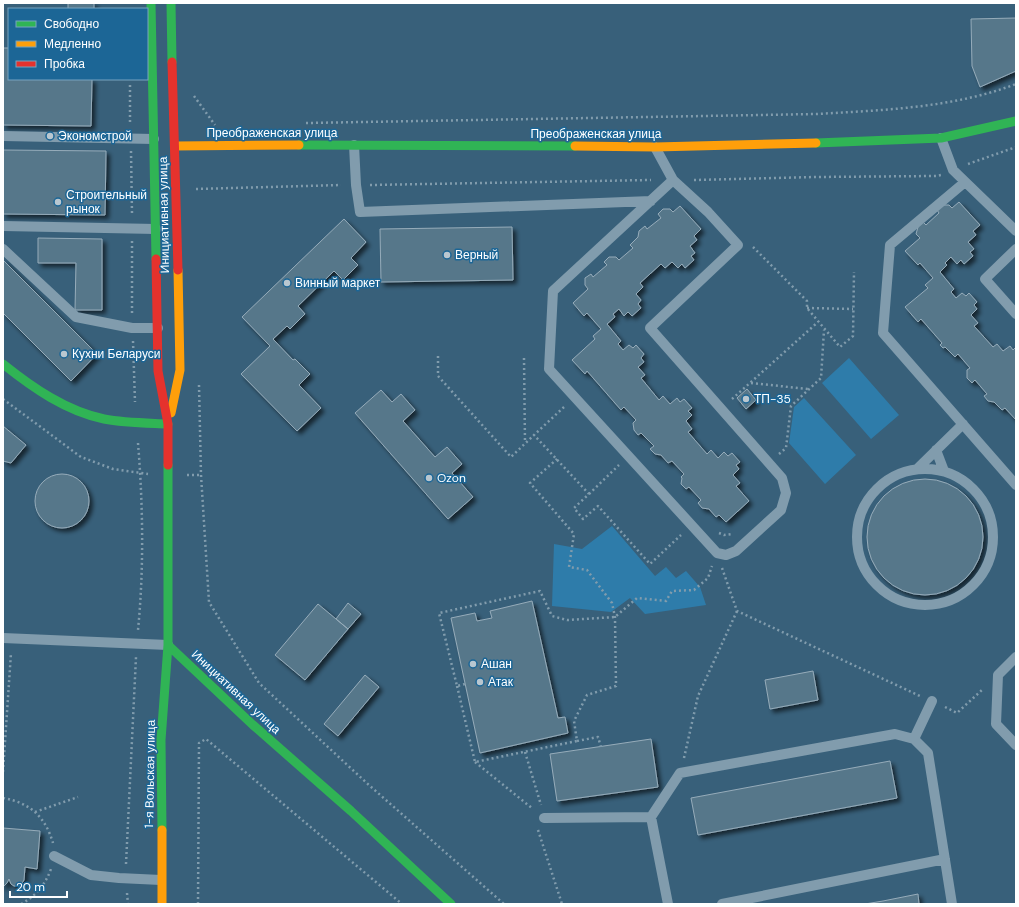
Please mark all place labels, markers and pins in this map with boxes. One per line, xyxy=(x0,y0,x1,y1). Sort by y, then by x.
place label: Экономстрой xyxy=(58,128,132,144)
marker: Экономстрой xyxy=(45,131,55,141)
place label: Строительный рынок xyxy=(66,187,147,217)
marker: Строительный рынок xyxy=(53,197,63,207)
place label: Верный xyxy=(455,247,498,263)
marker: Верный xyxy=(442,250,452,260)
place label: Винный маркет xyxy=(295,275,381,291)
marker: Винный маркет xyxy=(282,278,292,288)
place label: Кухни Беларуси xyxy=(72,346,160,362)
marker: Кухни Беларуси xyxy=(59,349,69,359)
place label: ТП-35 xyxy=(754,391,791,407)
marker: ТП-35 xyxy=(741,394,751,404)
place label: Ozon xyxy=(437,470,466,486)
marker: Ozon xyxy=(424,473,434,483)
place label: Ашан xyxy=(481,656,512,672)
marker: Ашан xyxy=(468,659,478,669)
place label: Атак xyxy=(488,674,514,690)
marker: Атак xyxy=(475,677,485,687)

